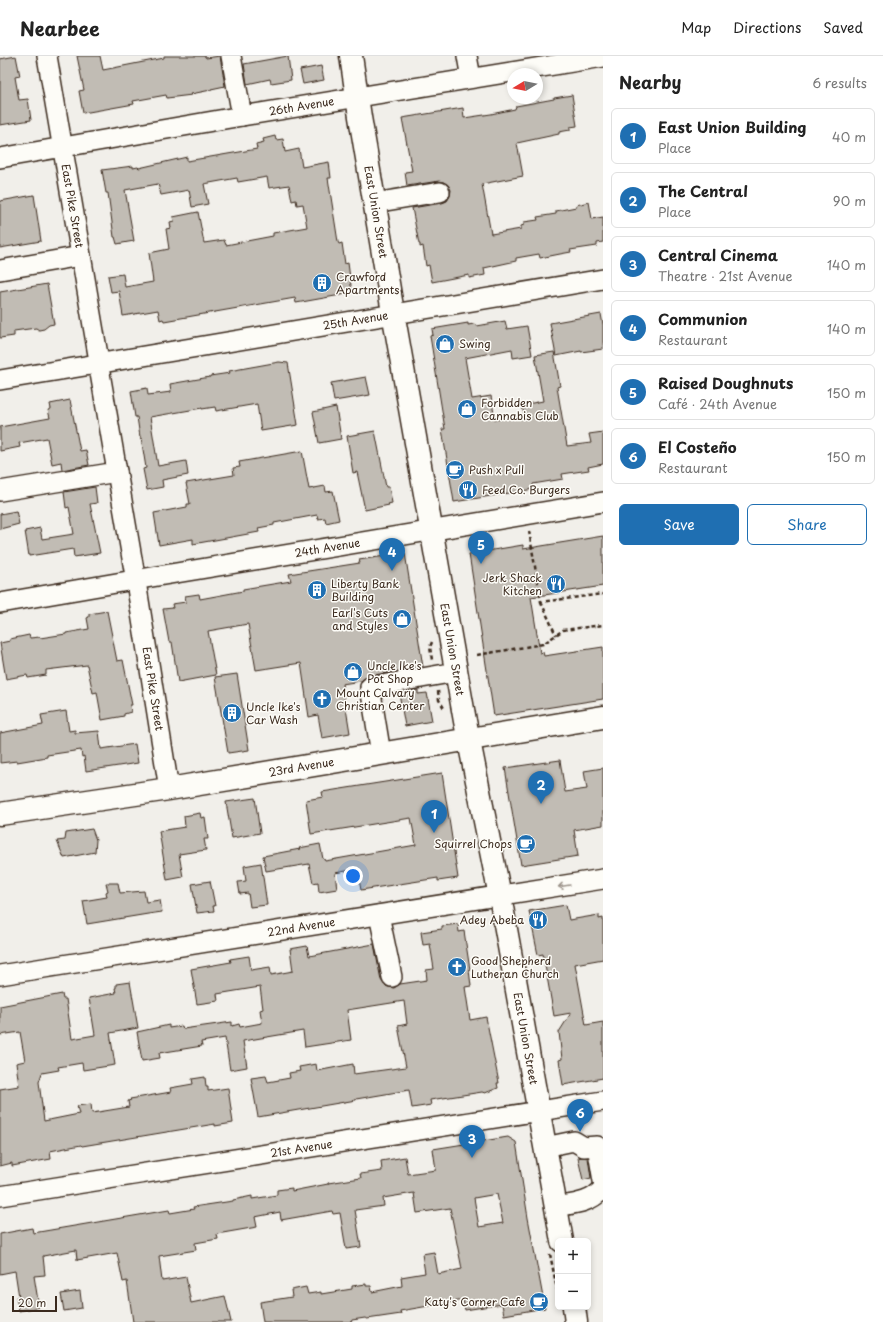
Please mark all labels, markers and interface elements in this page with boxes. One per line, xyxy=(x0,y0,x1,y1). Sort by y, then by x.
text: Nearbee xyxy=(20,14,100,42)
text: Map xyxy=(681,17,711,38)
text: Directions xyxy=(733,17,801,38)
text: Saved xyxy=(823,17,863,38)
north arrow xyxy=(507,68,543,104)
text: Nearby xyxy=(619,69,681,95)
text: 6 results xyxy=(812,73,867,92)
street label: 26th Avenue xyxy=(268,92,335,119)
text: East Union Building xyxy=(658,115,806,138)
text: 1 xyxy=(630,127,636,146)
text: 40 m xyxy=(832,127,866,146)
text: Place xyxy=(658,138,691,157)
street label: East Pike Street xyxy=(58,162,89,250)
street label: East Union Street xyxy=(360,164,393,260)
text: The Central xyxy=(658,179,748,202)
text: 2 xyxy=(628,191,638,210)
text: 90 m xyxy=(833,191,866,210)
text: Place xyxy=(658,202,691,221)
text: Central Cinema xyxy=(658,243,778,266)
text: 3 xyxy=(629,255,637,274)
text: 140 m xyxy=(827,255,866,274)
text: Theatre · 21st Avenue xyxy=(658,266,793,285)
place label: Crawford Apartments xyxy=(336,268,400,298)
building icon: Crawford Apartments xyxy=(311,272,333,294)
street label: 25th Avenue xyxy=(322,306,389,334)
text: Communion xyxy=(658,307,748,330)
text: 4 xyxy=(629,319,637,338)
text: 140 m xyxy=(827,319,866,338)
text: Restaurant xyxy=(658,330,728,349)
shop icon: Swing xyxy=(434,333,456,355)
place label: Swing xyxy=(459,335,491,352)
text: Raised Doughnuts xyxy=(658,371,793,394)
text: 5 xyxy=(629,383,637,402)
text: 150 m xyxy=(827,383,866,402)
place label: Forbidden Cannabis Club xyxy=(481,394,559,424)
text: Café · 24th Avenue xyxy=(658,394,777,413)
shop icon: Forbidden Cannabis Club xyxy=(456,398,478,420)
text: El Costeño xyxy=(658,435,737,458)
text: 6 xyxy=(628,447,638,466)
text: 150 m xyxy=(827,447,866,466)
text: Restaurant xyxy=(658,458,728,477)
cafe icon: Push x Pull xyxy=(444,459,466,481)
place label: Push x Pull xyxy=(469,461,524,478)
restaurant icon: Feed Co. Burgers xyxy=(457,479,479,501)
place label: Feed Co. Burgers xyxy=(482,481,570,498)
button: Save xyxy=(619,504,739,545)
button: Share xyxy=(747,504,867,545)
pin: 5 xyxy=(468,531,494,564)
street label: 24th Avenue xyxy=(293,534,361,561)
pin: 4 xyxy=(379,538,405,571)
place label: Jerk Shack Kitchen xyxy=(483,569,542,599)
restaurant icon: Jerk Shack Kitchen xyxy=(545,573,567,595)
place label: Liberty Bank Building xyxy=(331,575,399,605)
building icon: Liberty Bank Building xyxy=(306,579,328,601)
street label: East Union Street xyxy=(436,602,469,697)
place label: Earl's Cuts and Styles xyxy=(332,604,388,634)
shop icon: Earl's Cuts and Styles xyxy=(391,608,413,630)
street label: East Pike Street xyxy=(138,645,169,732)
place label: Uncle Ike's Pot Shop xyxy=(367,657,421,687)
shop icon: Uncle Ike's Pot Shop xyxy=(342,661,364,683)
place label: Mount Calvary Christian Center xyxy=(336,684,425,714)
church icon: Mount Calvary Christian Center xyxy=(311,688,333,710)
place label: Uncle Ike's Car Wash xyxy=(246,698,300,728)
building icon: Uncle Ike's Car Wash xyxy=(221,702,243,724)
street label: 23rd Avenue xyxy=(267,753,335,780)
pin: 2 xyxy=(528,771,554,804)
pin: 1 xyxy=(421,800,447,833)
cafe icon: Squirrel Chops xyxy=(515,833,537,855)
place label: Squirrel Chops xyxy=(434,835,512,852)
your location xyxy=(343,866,363,886)
one-way arrow xyxy=(558,882,571,890)
restaurant icon: Adey Abeba xyxy=(527,909,549,931)
place label: Adey Abeba xyxy=(460,911,524,928)
street label: 22nd Avenue xyxy=(266,913,336,940)
place label: Good Shepherd Lutheran Church xyxy=(471,952,559,982)
church icon: Good Shepherd Lutheran Church xyxy=(446,956,468,978)
street label: East Union Street xyxy=(509,991,543,1086)
pin: 6 xyxy=(567,1099,593,1132)
pin: 3 xyxy=(459,1125,485,1158)
street label: 21st Avenue xyxy=(269,1135,334,1161)
map controls xyxy=(555,1238,591,1310)
button: + xyxy=(555,1238,591,1274)
button: − xyxy=(555,1274,591,1310)
cafe icon: Katy's Corner Cafe xyxy=(528,1291,550,1313)
place label: Katy's Corner Cafe xyxy=(424,1293,525,1310)
scale bar xyxy=(12,1294,57,1313)
text: 20 m xyxy=(18,1294,46,1311)

